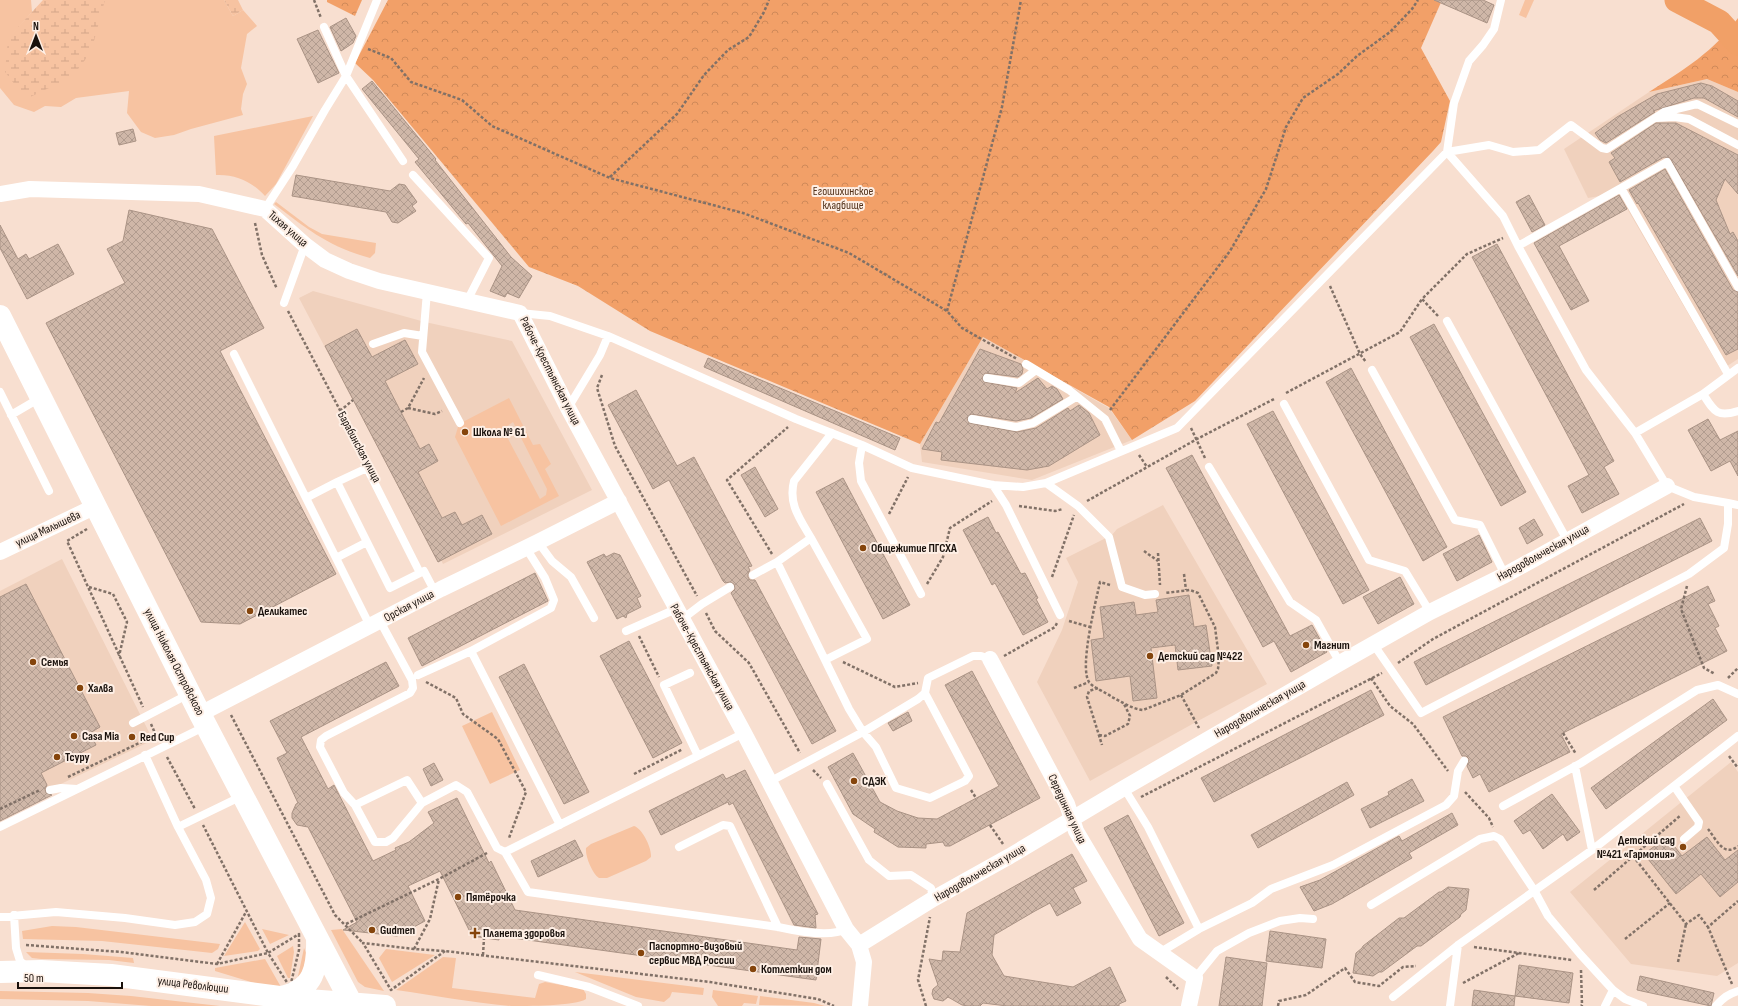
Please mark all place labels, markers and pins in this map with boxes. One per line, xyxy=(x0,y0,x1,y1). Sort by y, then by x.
place label: Школа № 61 xyxy=(473,425,525,440)
marker: Школа № 61 xyxy=(460,427,470,437)
place label: Общежитие ПГСХА xyxy=(871,541,957,556)
marker: Общежитие ПГСХА xyxy=(858,543,868,553)
place label: Деликатес xyxy=(258,604,307,619)
marker: Деликатес xyxy=(245,606,255,616)
place label: Магнит xyxy=(1314,638,1350,653)
marker: Магнит xyxy=(1301,640,1311,650)
place label: Детский сад №422 xyxy=(1158,649,1242,664)
marker: Детский сад №422 xyxy=(1145,651,1155,661)
place label: Семья xyxy=(41,655,68,670)
marker: Семья xyxy=(28,657,38,667)
place label: Халва xyxy=(87,681,113,696)
marker: Халва xyxy=(75,683,85,693)
place label: Casa Mia xyxy=(82,729,119,744)
place label: Red Cup xyxy=(140,730,175,745)
marker: Casa Mia xyxy=(69,731,79,741)
marker: Red Cup xyxy=(127,732,137,742)
place label: Тсуру xyxy=(65,750,89,765)
marker: Тсуру xyxy=(52,752,62,762)
place label: СДЭК xyxy=(862,774,886,789)
marker: СДЭК xyxy=(849,776,859,786)
place label: Детский сад №421 «Гармония» xyxy=(1597,833,1675,862)
marker: Детский сад №421 «Гармония» xyxy=(1678,842,1688,852)
place label: Пятёрочка xyxy=(466,890,516,905)
marker: Пятёрочка xyxy=(453,892,463,902)
place label: Gudmen xyxy=(380,923,415,938)
marker: Gudmen xyxy=(367,925,377,935)
place label: Планета здоровья xyxy=(483,926,565,941)
marker: Планета здоровья xyxy=(470,928,480,938)
place label: Паспортно-визовый сервис МВД России xyxy=(649,939,742,968)
marker: Паспортно-визовый сервис МВД России xyxy=(636,948,646,958)
place label: Котлеткин дом xyxy=(761,962,832,977)
marker: Котлеткин дом xyxy=(748,964,758,974)

